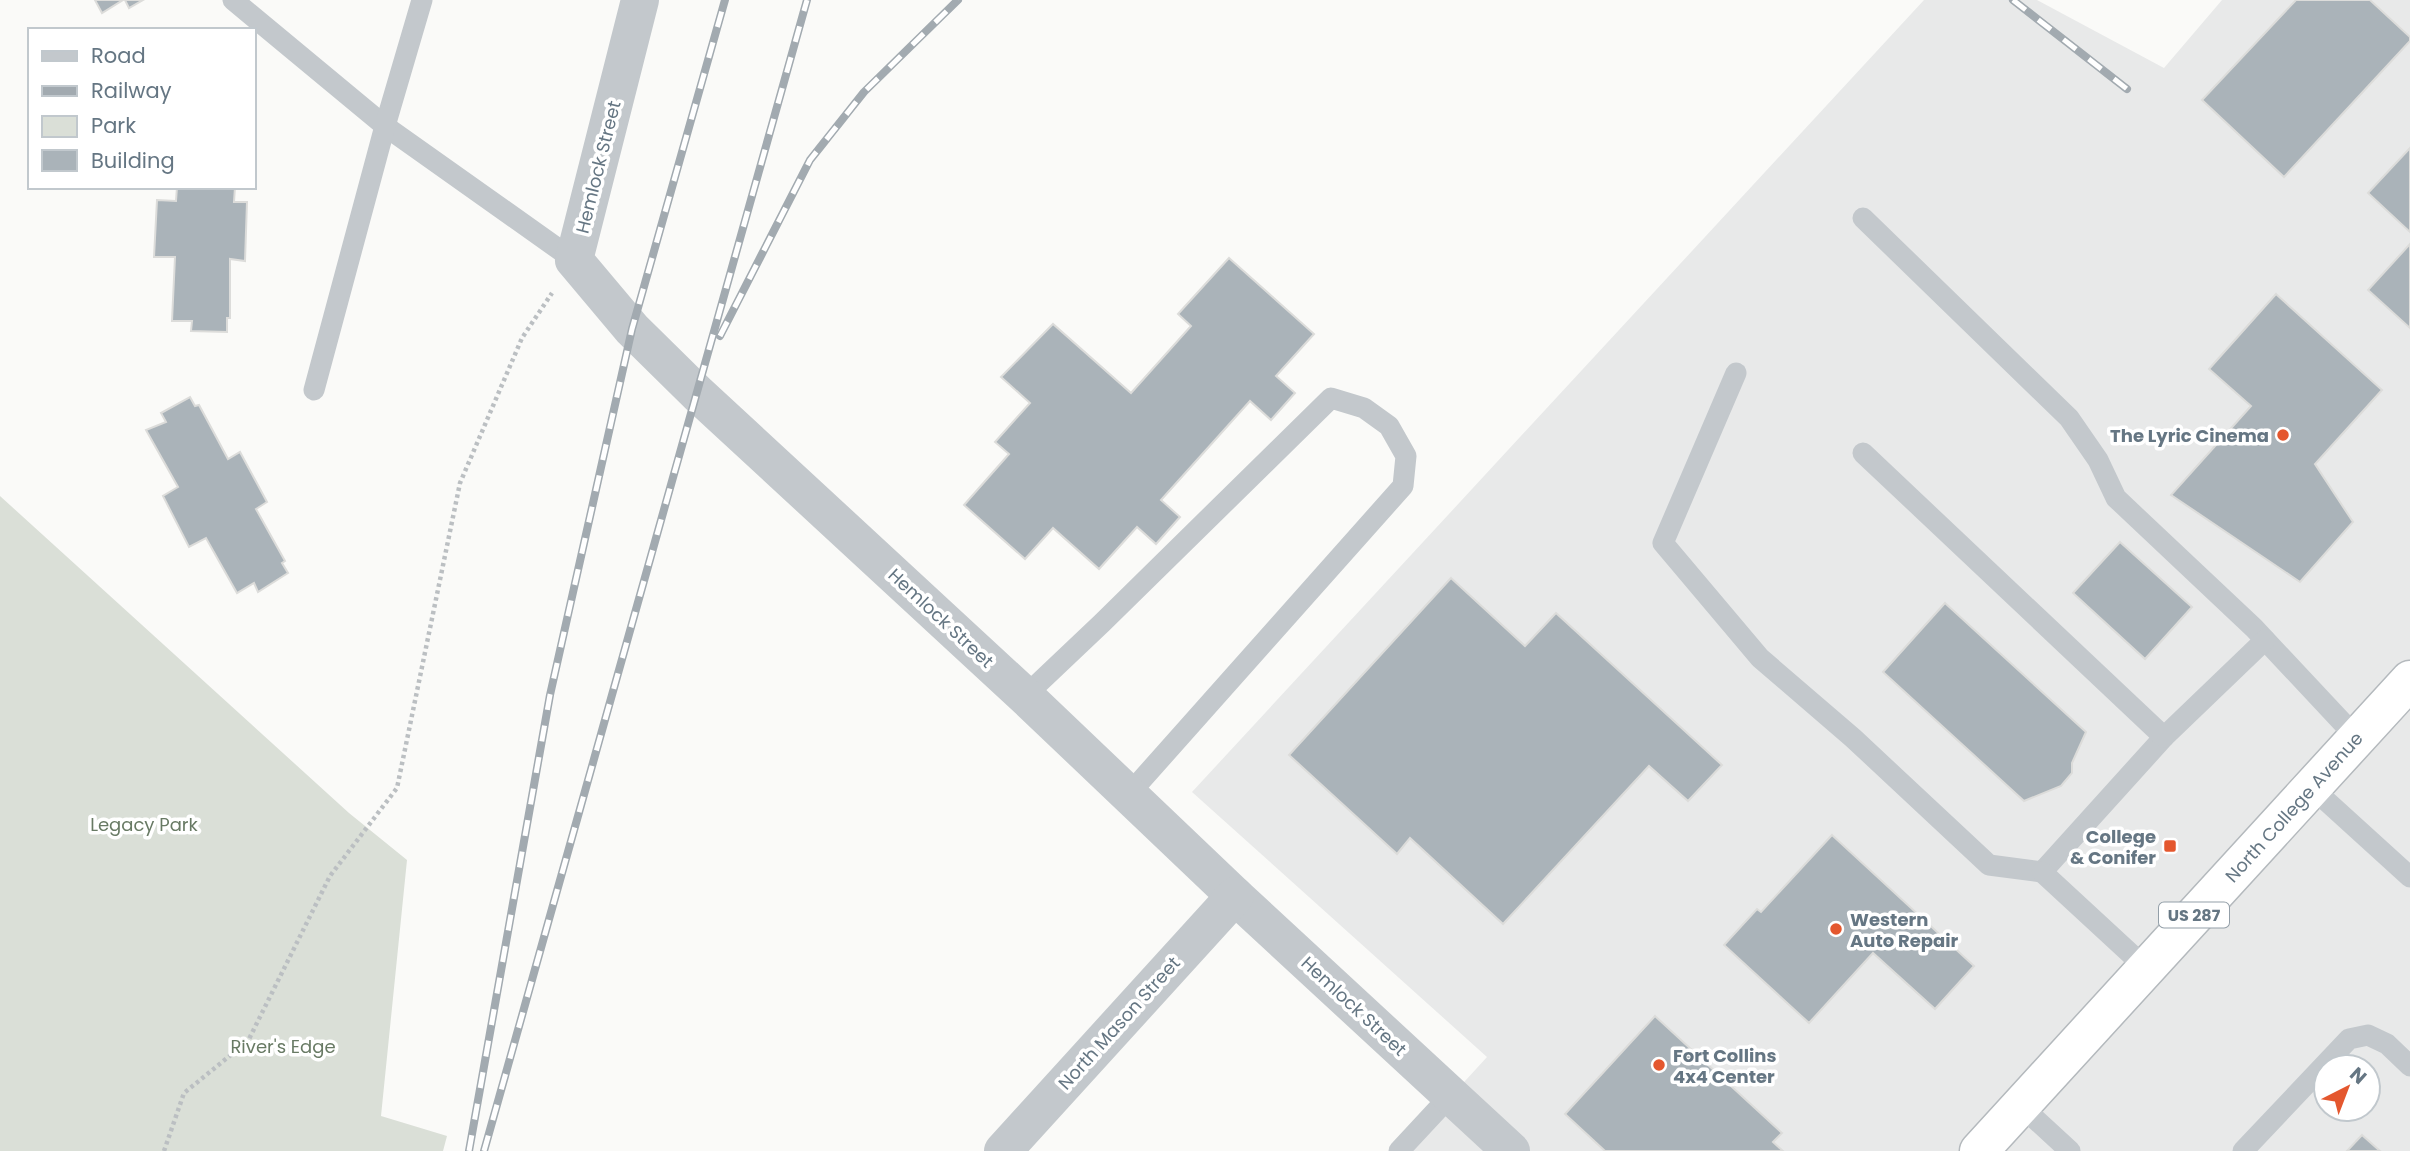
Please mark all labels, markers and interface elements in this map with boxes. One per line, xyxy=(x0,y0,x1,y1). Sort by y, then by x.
legend xyxy=(28,28,256,189)
text: Road xyxy=(91,41,146,70)
text: Railway xyxy=(91,76,172,105)
street label: Hemlock Street xyxy=(569,98,627,236)
text: Park xyxy=(91,111,136,140)
text: Building xyxy=(91,146,175,175)
place label: The Lyric Cinema xyxy=(2110,423,2269,448)
marker: The Lyric Cinema xyxy=(2275,427,2291,443)
street label: Hemlock Street xyxy=(883,563,999,673)
street label: North College Avenue xyxy=(2219,726,2369,888)
park label: Legacy Park xyxy=(90,812,199,837)
place label: College & Conifer xyxy=(2070,824,2156,870)
marker: College & Conifer xyxy=(2162,838,2178,854)
road number: US 287 xyxy=(2159,903,2229,928)
place label: Western Auto Repair xyxy=(1850,907,1959,953)
marker: Western Auto Repair xyxy=(1828,921,1844,937)
street label: North Mason Street xyxy=(1052,951,1186,1095)
street label: Hemlock Street xyxy=(1296,951,1412,1061)
park label: River's Edge xyxy=(230,1034,336,1059)
place label: Fort Collins 4x4 Center xyxy=(1673,1043,1776,1089)
north arrow xyxy=(2312,1053,2382,1123)
marker: Fort Collins 4x4 Center xyxy=(1651,1057,1667,1073)
text: N xyxy=(2344,1061,2372,1091)

